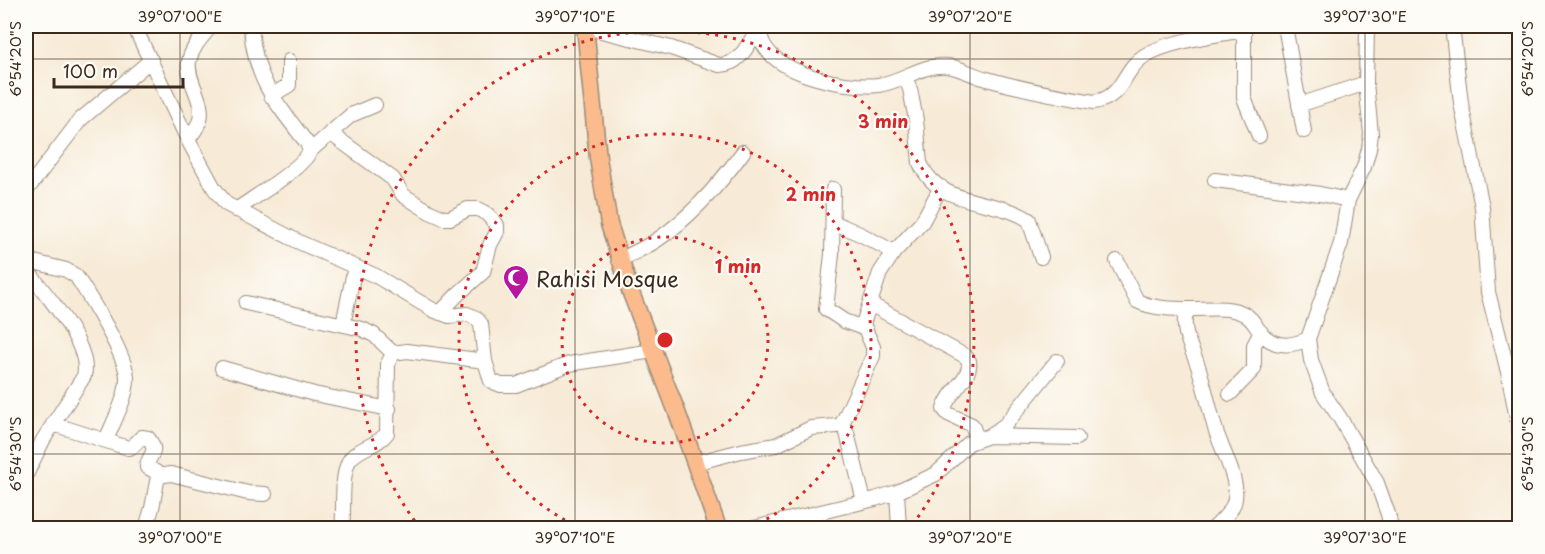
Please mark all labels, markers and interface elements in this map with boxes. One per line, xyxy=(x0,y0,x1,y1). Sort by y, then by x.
text: 39°07'00"E xyxy=(138,4,222,27)
text: 39°07'10"E xyxy=(535,4,615,27)
text: 39°07'20"E xyxy=(928,4,1012,27)
text: 39°07'30"E xyxy=(1323,4,1407,27)
text: 6°54'20"S xyxy=(3,21,26,97)
text: 6°54'20"S xyxy=(1515,21,1538,97)
scale bar xyxy=(54,51,183,89)
text: 100 m xyxy=(63,57,118,84)
text: 3 min xyxy=(858,107,908,134)
text: 2 min xyxy=(786,180,836,207)
text: 1 min xyxy=(715,252,761,279)
place label: Rahisi Mosque xyxy=(536,262,679,294)
mosque icon: Rahisi Mosque xyxy=(501,263,531,301)
centre of rings xyxy=(655,330,675,350)
text: 6°54'30"S xyxy=(3,416,26,492)
text: 6°54'30"S xyxy=(1515,416,1538,492)
text: 39°07'00"E xyxy=(138,525,222,548)
text: 39°07'10"E xyxy=(535,525,615,548)
text: 39°07'20"E xyxy=(928,525,1012,548)
text: 39°07'30"E xyxy=(1323,525,1407,548)

